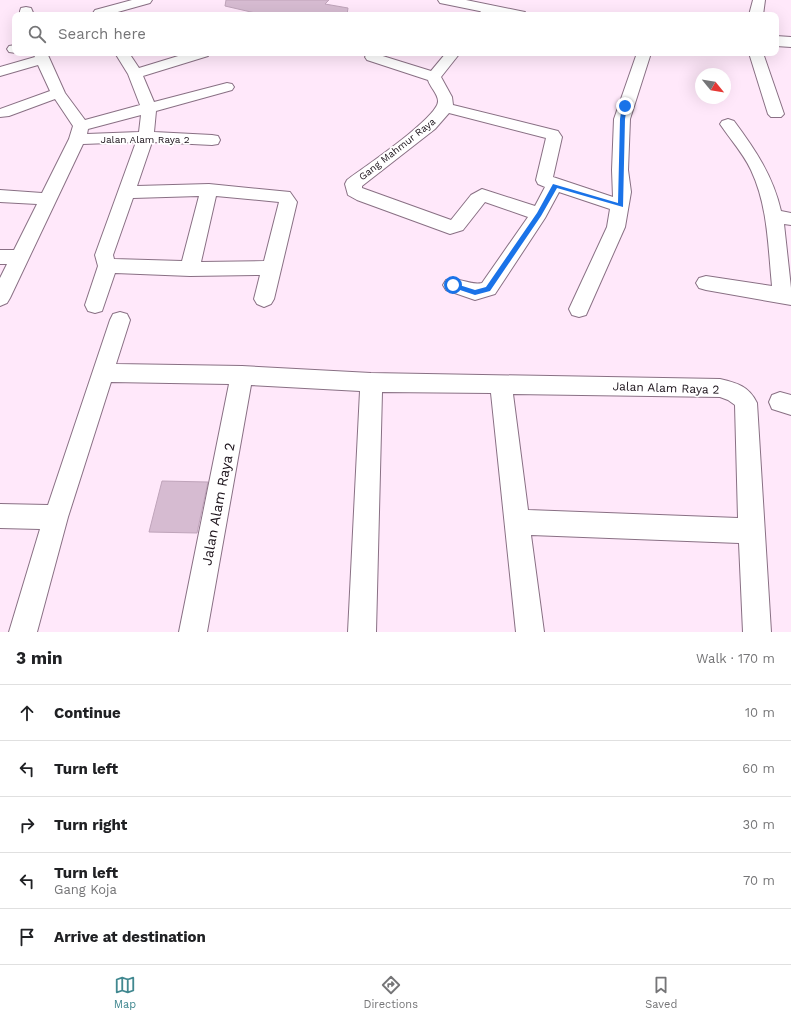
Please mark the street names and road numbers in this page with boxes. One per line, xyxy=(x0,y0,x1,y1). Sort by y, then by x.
street label: Gang Mahmur Raya xyxy=(357,116,438,182)
street label: Jalan Alam Raya 2 xyxy=(100,134,190,145)
street label: Jalan Alam Raya 2 xyxy=(612,379,720,397)
street label: Jalan Alam Raya 2 xyxy=(198,441,238,567)

